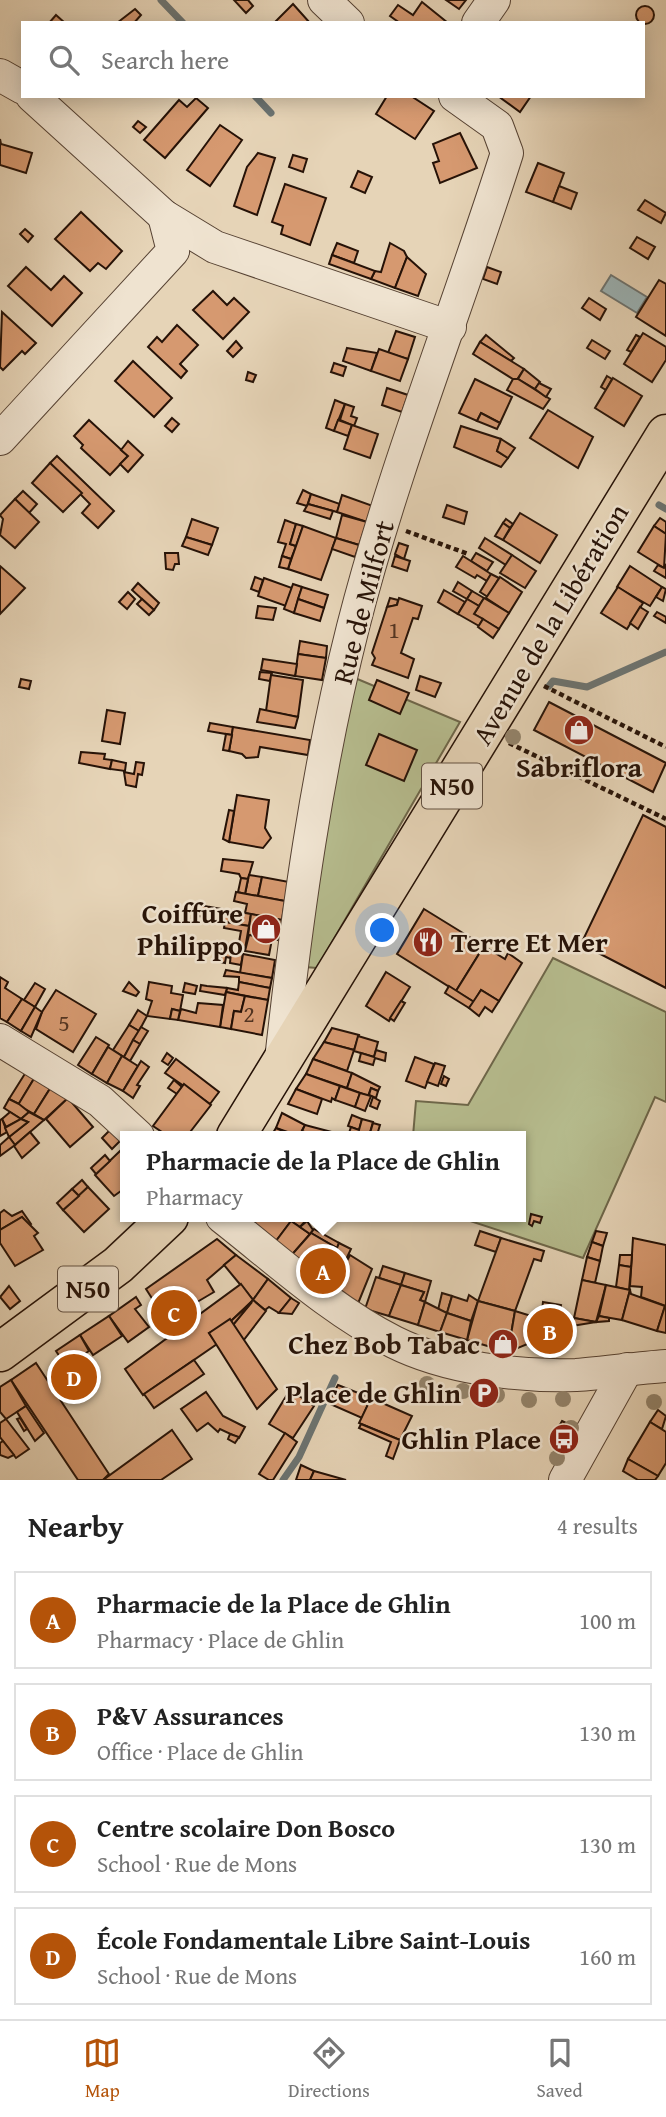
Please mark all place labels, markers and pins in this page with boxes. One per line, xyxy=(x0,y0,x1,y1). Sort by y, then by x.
shop icon: Sabriflora xyxy=(562,713,596,747)
place label: Sabriflora xyxy=(516,746,643,787)
place label: Coiffure Philippo xyxy=(137,892,243,965)
shop icon: Coiffure Philippo xyxy=(249,912,283,946)
place label: Terre Et Mer xyxy=(451,921,608,962)
restaurant icon: Terre Et Mer xyxy=(411,925,445,959)
pin: A xyxy=(300,1245,346,1297)
pin: C xyxy=(151,1287,197,1339)
pin: B xyxy=(527,1305,573,1357)
place label: Chez Bob Tabac xyxy=(288,1323,480,1364)
shop icon: Chez Bob Tabac xyxy=(486,1327,520,1361)
pin: D xyxy=(51,1351,97,1403)
place label: Place de Ghlin xyxy=(285,1372,461,1413)
parking icon: Place de Ghlin xyxy=(467,1376,501,1410)
place label: Ghlin Place xyxy=(401,1418,541,1459)
bus stop icon: Ghlin Place xyxy=(547,1422,581,1456)

